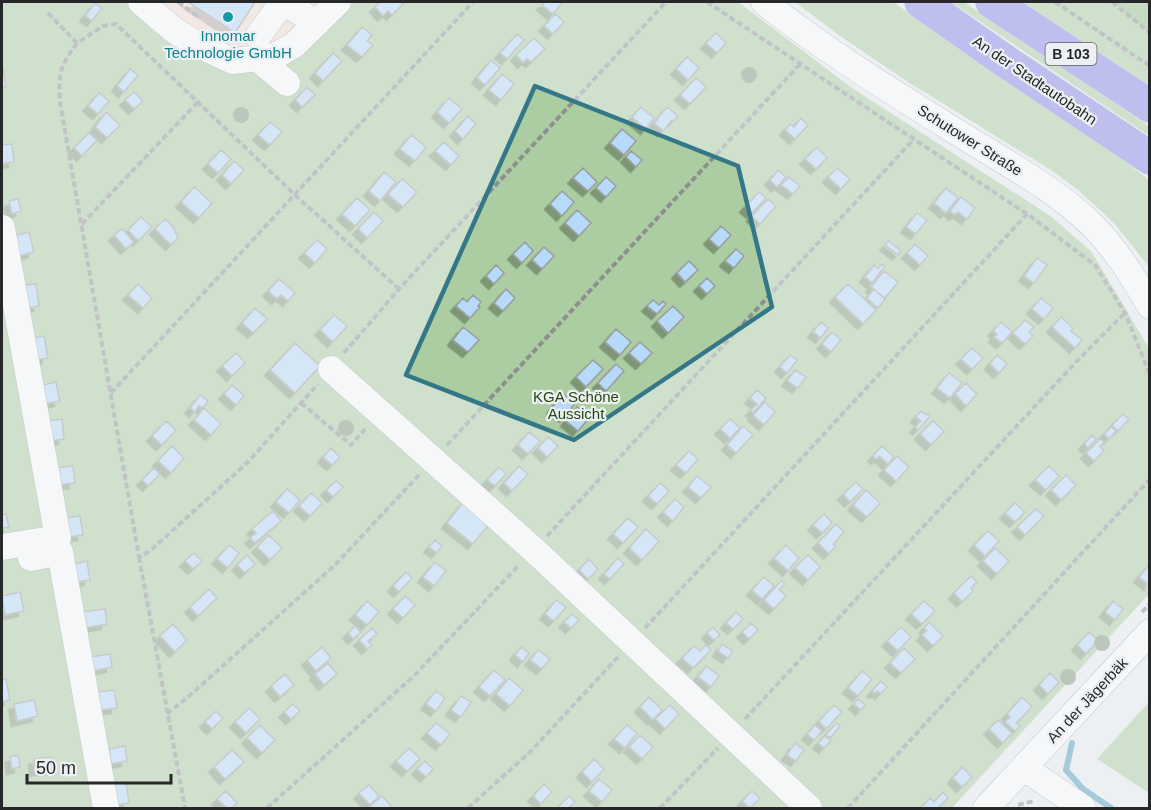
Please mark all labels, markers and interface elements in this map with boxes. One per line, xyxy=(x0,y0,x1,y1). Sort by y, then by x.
marker: Innomar Technologie GmbH xyxy=(221,10,235,24)
place label: Innomar Technologie GmbH xyxy=(164,27,292,61)
street label: An der Stadtautobahn xyxy=(970,32,1100,128)
road number: B 103 xyxy=(1046,43,1096,65)
street label: Schutower Straße xyxy=(915,101,1025,179)
park label: KGA Schöne Aussicht xyxy=(533,388,619,422)
street label: An der Jägerbäk xyxy=(1043,654,1131,746)
scale bar xyxy=(27,747,171,785)
text: 50 m xyxy=(36,758,76,778)

